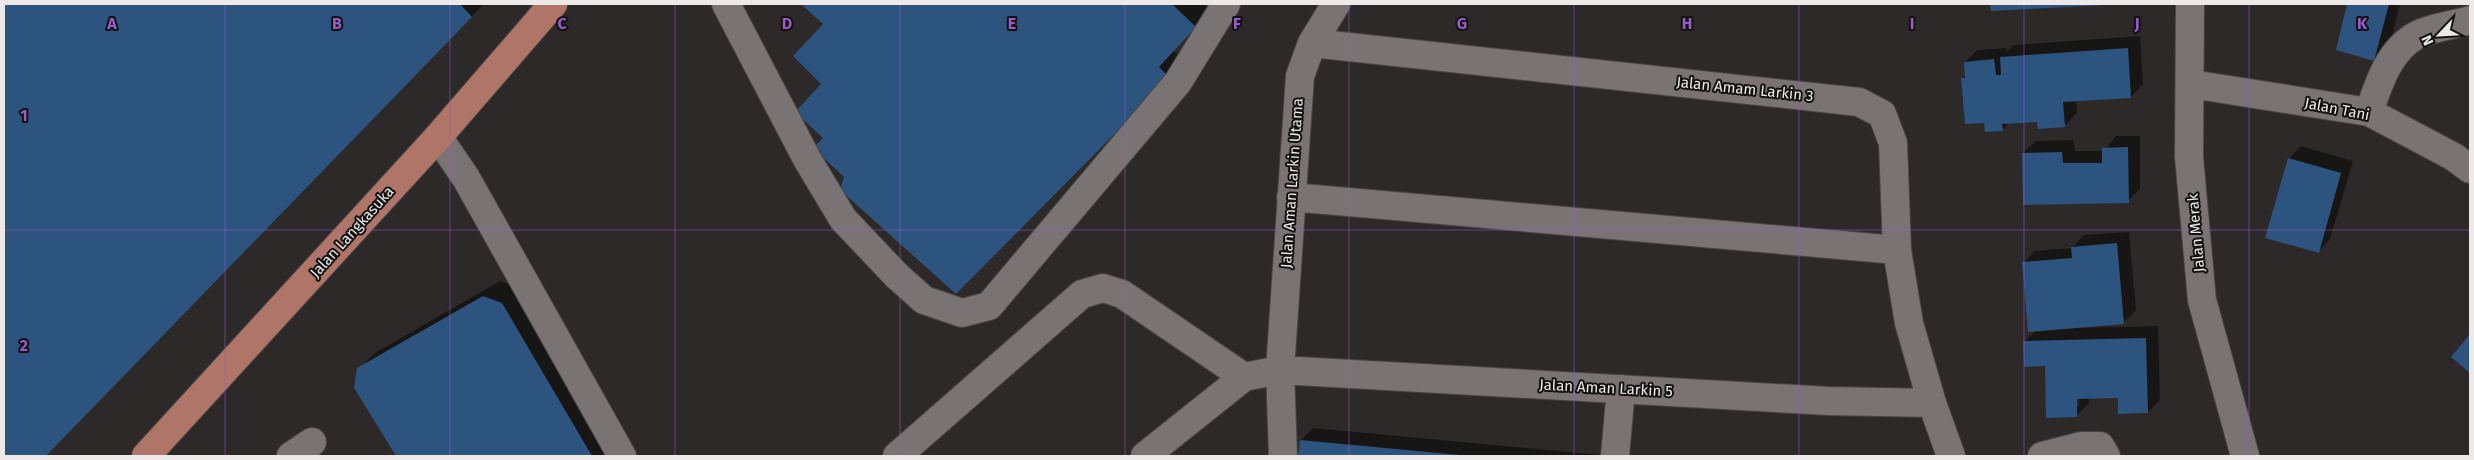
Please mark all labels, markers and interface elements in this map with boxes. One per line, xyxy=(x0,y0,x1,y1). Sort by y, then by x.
north arrow xyxy=(2414,10,2464,60)
text: A xyxy=(106,14,117,33)
text: B xyxy=(332,14,342,33)
text: C xyxy=(557,14,567,33)
text: D xyxy=(782,14,792,33)
text: E xyxy=(1008,14,1016,33)
text: F xyxy=(1233,14,1241,33)
text: G xyxy=(1457,14,1467,33)
text: H xyxy=(1682,14,1692,33)
text: I xyxy=(1910,14,1914,33)
text: J xyxy=(2133,14,2140,33)
text: K xyxy=(2357,14,2368,33)
text: N xyxy=(2418,32,2437,48)
street label: Jalan Amam Larkin 3 xyxy=(1676,73,1814,105)
street label: Jalan Tani xyxy=(2303,94,2371,124)
street label: Jalan Aman Larkin Utama xyxy=(1277,97,1307,269)
text: 1 xyxy=(20,106,28,125)
street label: Jalan Langkasuka xyxy=(306,183,398,281)
street label: Jalan Merak xyxy=(2184,193,2208,273)
text: 2 xyxy=(20,336,28,355)
street label: Jalan Aman Larkin 5 xyxy=(1539,376,1673,400)

